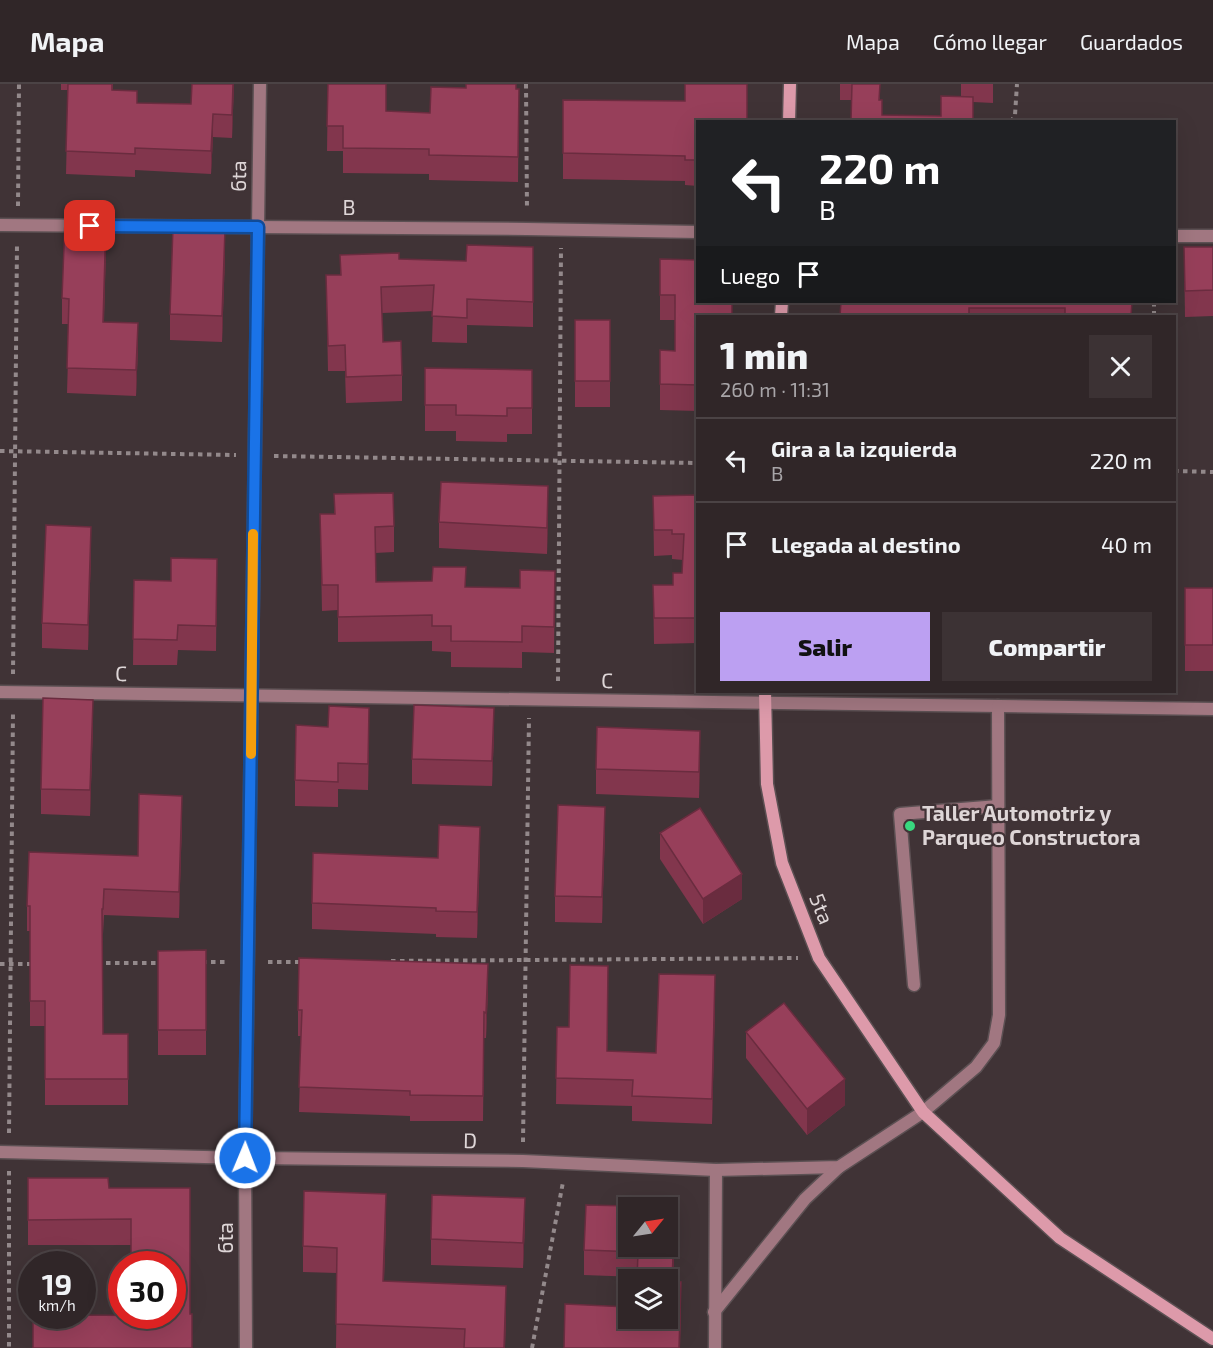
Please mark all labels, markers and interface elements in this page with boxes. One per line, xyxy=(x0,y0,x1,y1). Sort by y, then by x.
text: Mapa xyxy=(30,24,104,58)
text: Mapa xyxy=(846,29,900,54)
text: Cómo llegar xyxy=(933,29,1047,54)
text: Guardados xyxy=(1080,29,1183,54)
text: 220 m xyxy=(819,142,940,192)
icon: left xyxy=(720,144,798,222)
street label: 6ta xyxy=(225,160,250,192)
text: B xyxy=(819,193,836,225)
street label: B xyxy=(342,194,356,219)
pin xyxy=(64,200,115,251)
icon: arrive xyxy=(73,209,106,242)
icon: arrive xyxy=(792,258,825,291)
text: Luego xyxy=(720,262,780,288)
text: 1 min xyxy=(720,333,808,376)
button: close xyxy=(1089,335,1152,398)
text: 260 m · 11:31 xyxy=(720,377,830,401)
text: Gira a la izquierda xyxy=(771,435,957,461)
icon: left xyxy=(720,444,753,477)
text: 220 m xyxy=(1090,447,1152,473)
text: B xyxy=(771,461,783,485)
icon: arrive xyxy=(720,528,753,561)
text: Llegada al destino xyxy=(771,531,961,557)
text: 40 m xyxy=(1101,531,1152,557)
button: Salir xyxy=(720,612,930,681)
button: Compartir xyxy=(942,612,1152,681)
street label: C xyxy=(115,660,127,685)
street label: C xyxy=(601,667,613,692)
place label: Taller Automotriz y Parqueo Constructora xyxy=(922,800,1140,849)
marker: Taller Automotriz y Parqueo Constructora xyxy=(903,819,917,833)
street label: 5ta xyxy=(805,889,840,927)
position arrow xyxy=(213,1126,277,1190)
street label: D xyxy=(463,1127,477,1152)
north arrow xyxy=(618,1197,678,1257)
map controls xyxy=(618,1197,678,1329)
street label: 6ta xyxy=(212,1222,237,1254)
speed limit sign: 30 xyxy=(108,1251,186,1329)
text: 19 xyxy=(42,1265,72,1301)
button: layers xyxy=(618,1269,678,1329)
text: km/h xyxy=(38,1296,76,1314)

